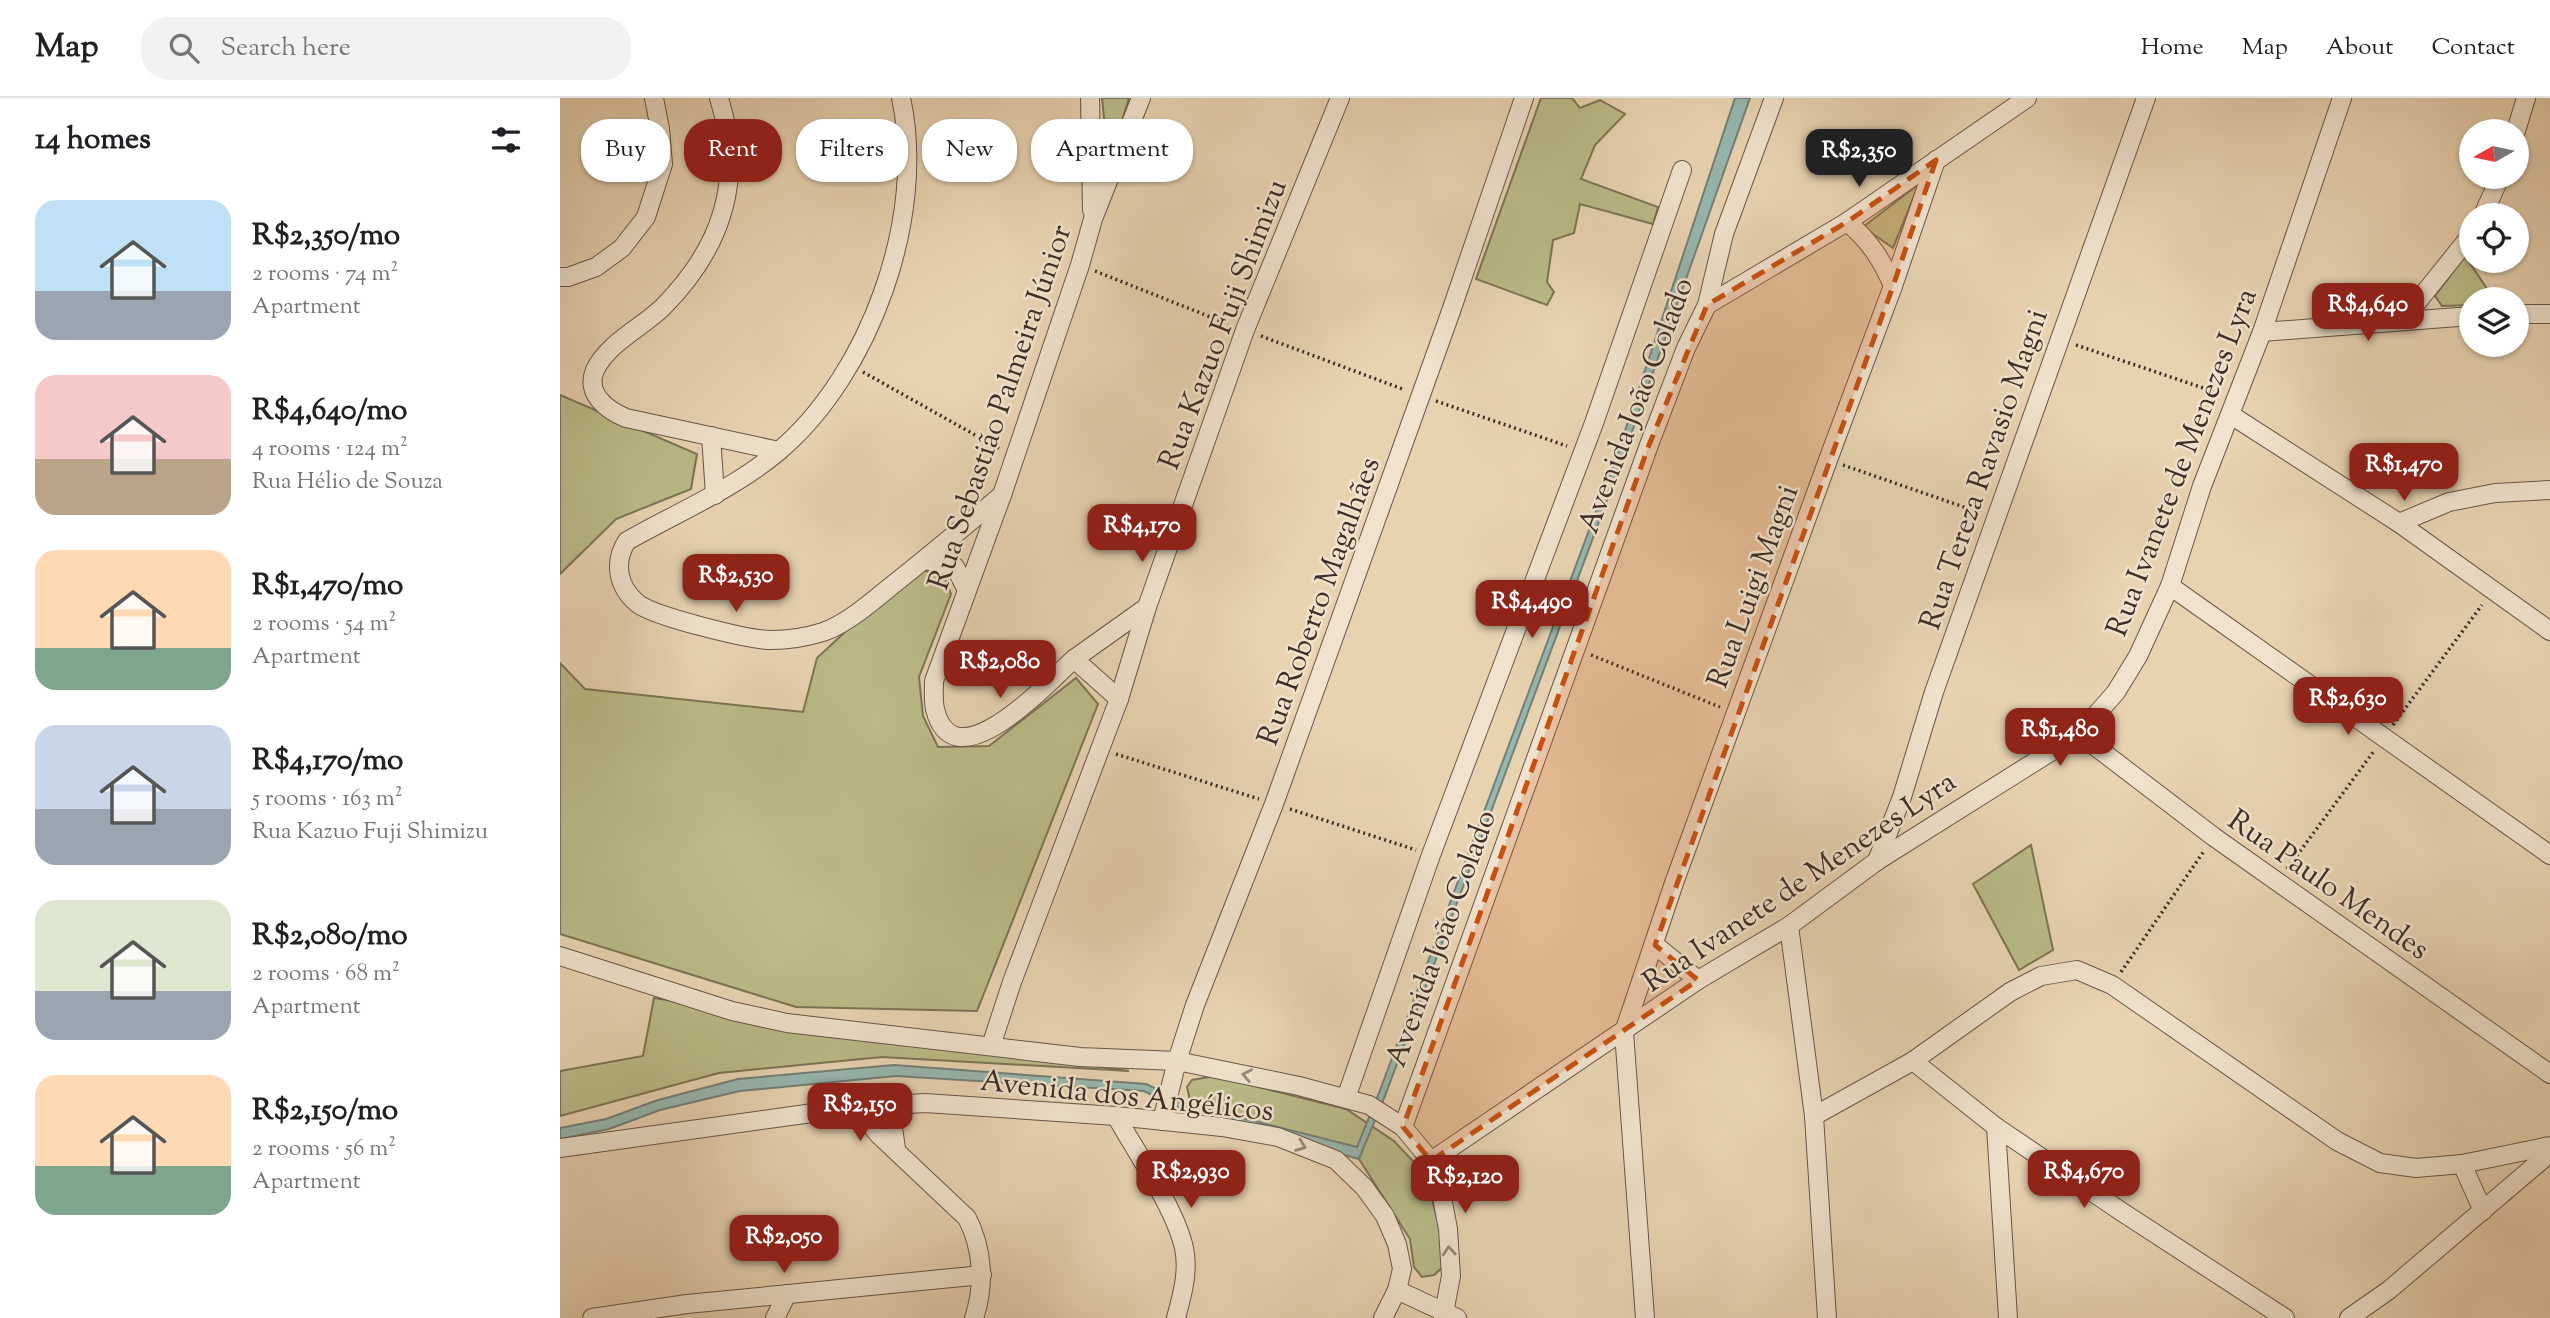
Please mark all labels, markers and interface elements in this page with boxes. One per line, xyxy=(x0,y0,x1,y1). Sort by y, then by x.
search box xyxy=(141,17,631,80)
text: Map xyxy=(35,24,99,72)
icon: search xyxy=(165,29,203,67)
text: Search here xyxy=(221,30,351,67)
text: Home xyxy=(2141,31,2204,65)
text: Map xyxy=(2242,31,2288,65)
text: About xyxy=(2326,31,2393,65)
text: Contact xyxy=(2431,31,2515,65)
text: 14 homes xyxy=(35,119,151,162)
chip: Buy xyxy=(581,119,670,182)
chip: Rent xyxy=(684,119,782,182)
chip: Filters xyxy=(796,119,908,182)
chip: New xyxy=(922,119,1017,182)
chip: Apartment xyxy=(1031,119,1193,182)
north arrow xyxy=(2459,119,2529,189)
map controls xyxy=(2459,119,2529,357)
icon: filters xyxy=(487,121,525,159)
pin: R$2,350 xyxy=(1794,130,1924,189)
text: R$2,350 xyxy=(1822,135,1896,168)
street label: Rua Kazuo Fuji Shimizu xyxy=(1149,173,1300,476)
button: locate xyxy=(2459,203,2529,273)
text: R$2,350/mo xyxy=(252,215,400,258)
street label: Rua Sebastião Palmeira Júnior xyxy=(919,219,1084,596)
icon: home xyxy=(91,228,175,312)
text: 2 rooms · 74 m² xyxy=(252,258,398,291)
street label: Avenida João Colado xyxy=(1569,272,1706,540)
street label: Rua Ivanete de Menezes Lyra xyxy=(2097,282,2270,643)
pin: R$4,640 xyxy=(2303,284,2433,343)
button: layers xyxy=(2459,287,2529,357)
text: R$4,640 xyxy=(2328,289,2408,322)
text: Apartment xyxy=(252,291,361,324)
street label: Rua Tereza Ravasio Magni xyxy=(1910,304,2061,636)
text: R$4,640/mo xyxy=(252,390,407,433)
icon: home xyxy=(91,403,175,487)
text: 4 rooms · 124 m² xyxy=(252,433,408,466)
pin: R$1,470 xyxy=(2339,444,2469,503)
text: R$1,470 xyxy=(2365,449,2443,482)
street label: Rua Roberto Magalhães xyxy=(1248,452,1393,752)
text: Rua Hélio de Souza xyxy=(252,466,443,499)
street label: Rua Luigi Magni xyxy=(1698,479,1811,694)
pin: R$4,170 xyxy=(1077,504,1207,564)
text: R$4,170 xyxy=(1103,510,1181,543)
pin: R$2,530 xyxy=(671,554,801,614)
text: R$2,530 xyxy=(699,560,773,593)
text: R$1,470/mo xyxy=(252,565,403,608)
icon: home xyxy=(91,578,175,662)
pin: R$4,490 xyxy=(1467,580,1597,640)
text: R$4,490 xyxy=(1492,586,1572,619)
text: 2 rooms · 54 m² xyxy=(252,608,396,641)
pin: R$2,080 xyxy=(935,640,1065,700)
text: Apartment xyxy=(252,641,361,674)
text: R$2,080 xyxy=(960,646,1040,679)
pin: R$2,630 xyxy=(2283,678,2413,737)
text: R$2,630 xyxy=(2309,683,2387,716)
pin: R$1,480 xyxy=(1995,708,2125,768)
text: R$1,480 xyxy=(2021,714,2099,747)
text: R$4,170/mo xyxy=(252,740,403,783)
icon: home xyxy=(91,753,175,837)
street label: Rua Ivanete de Menezes Lyra xyxy=(1635,762,1966,1004)
text: 5 rooms · 163 m² xyxy=(252,783,402,816)
street label: Rua Paulo Mendes xyxy=(2218,800,2437,972)
street label: Avenida João Colado xyxy=(1376,804,1509,1073)
text: Rua Kazuo Fuji Shimizu xyxy=(252,816,488,849)
text: R$2,080/mo xyxy=(252,915,408,958)
icon: home xyxy=(91,928,175,1012)
text: 2 rooms · 68 m² xyxy=(252,958,400,991)
text: Apartment xyxy=(252,991,361,1024)
street label: Avenida dos Angélicos xyxy=(978,1061,1276,1134)
one-way arrow xyxy=(1241,1069,1253,1084)
pin: R$2,150 xyxy=(795,1084,925,1143)
text: R$2,150 xyxy=(823,1089,897,1122)
text: R$2,150/mo xyxy=(252,1090,398,1133)
icon: home xyxy=(91,1103,175,1187)
text: 2 rooms · 56 m² xyxy=(252,1133,396,1166)
one-way arrow xyxy=(1294,1137,1306,1151)
pin: R$2,930 xyxy=(1126,1150,1256,1210)
pin: R$4,670 xyxy=(2019,1150,2149,1210)
text: R$2,930 xyxy=(1152,1156,1230,1189)
pin: R$2,120 xyxy=(1400,1156,1530,1215)
text: R$4,670 xyxy=(2044,1156,2124,1189)
text: R$2,120 xyxy=(1427,1161,1503,1194)
text: Apartment xyxy=(252,1166,361,1199)
pin: R$2,050 xyxy=(719,1216,849,1275)
text: R$2,050 xyxy=(746,1221,822,1254)
one-way arrow xyxy=(1442,1245,1457,1256)

